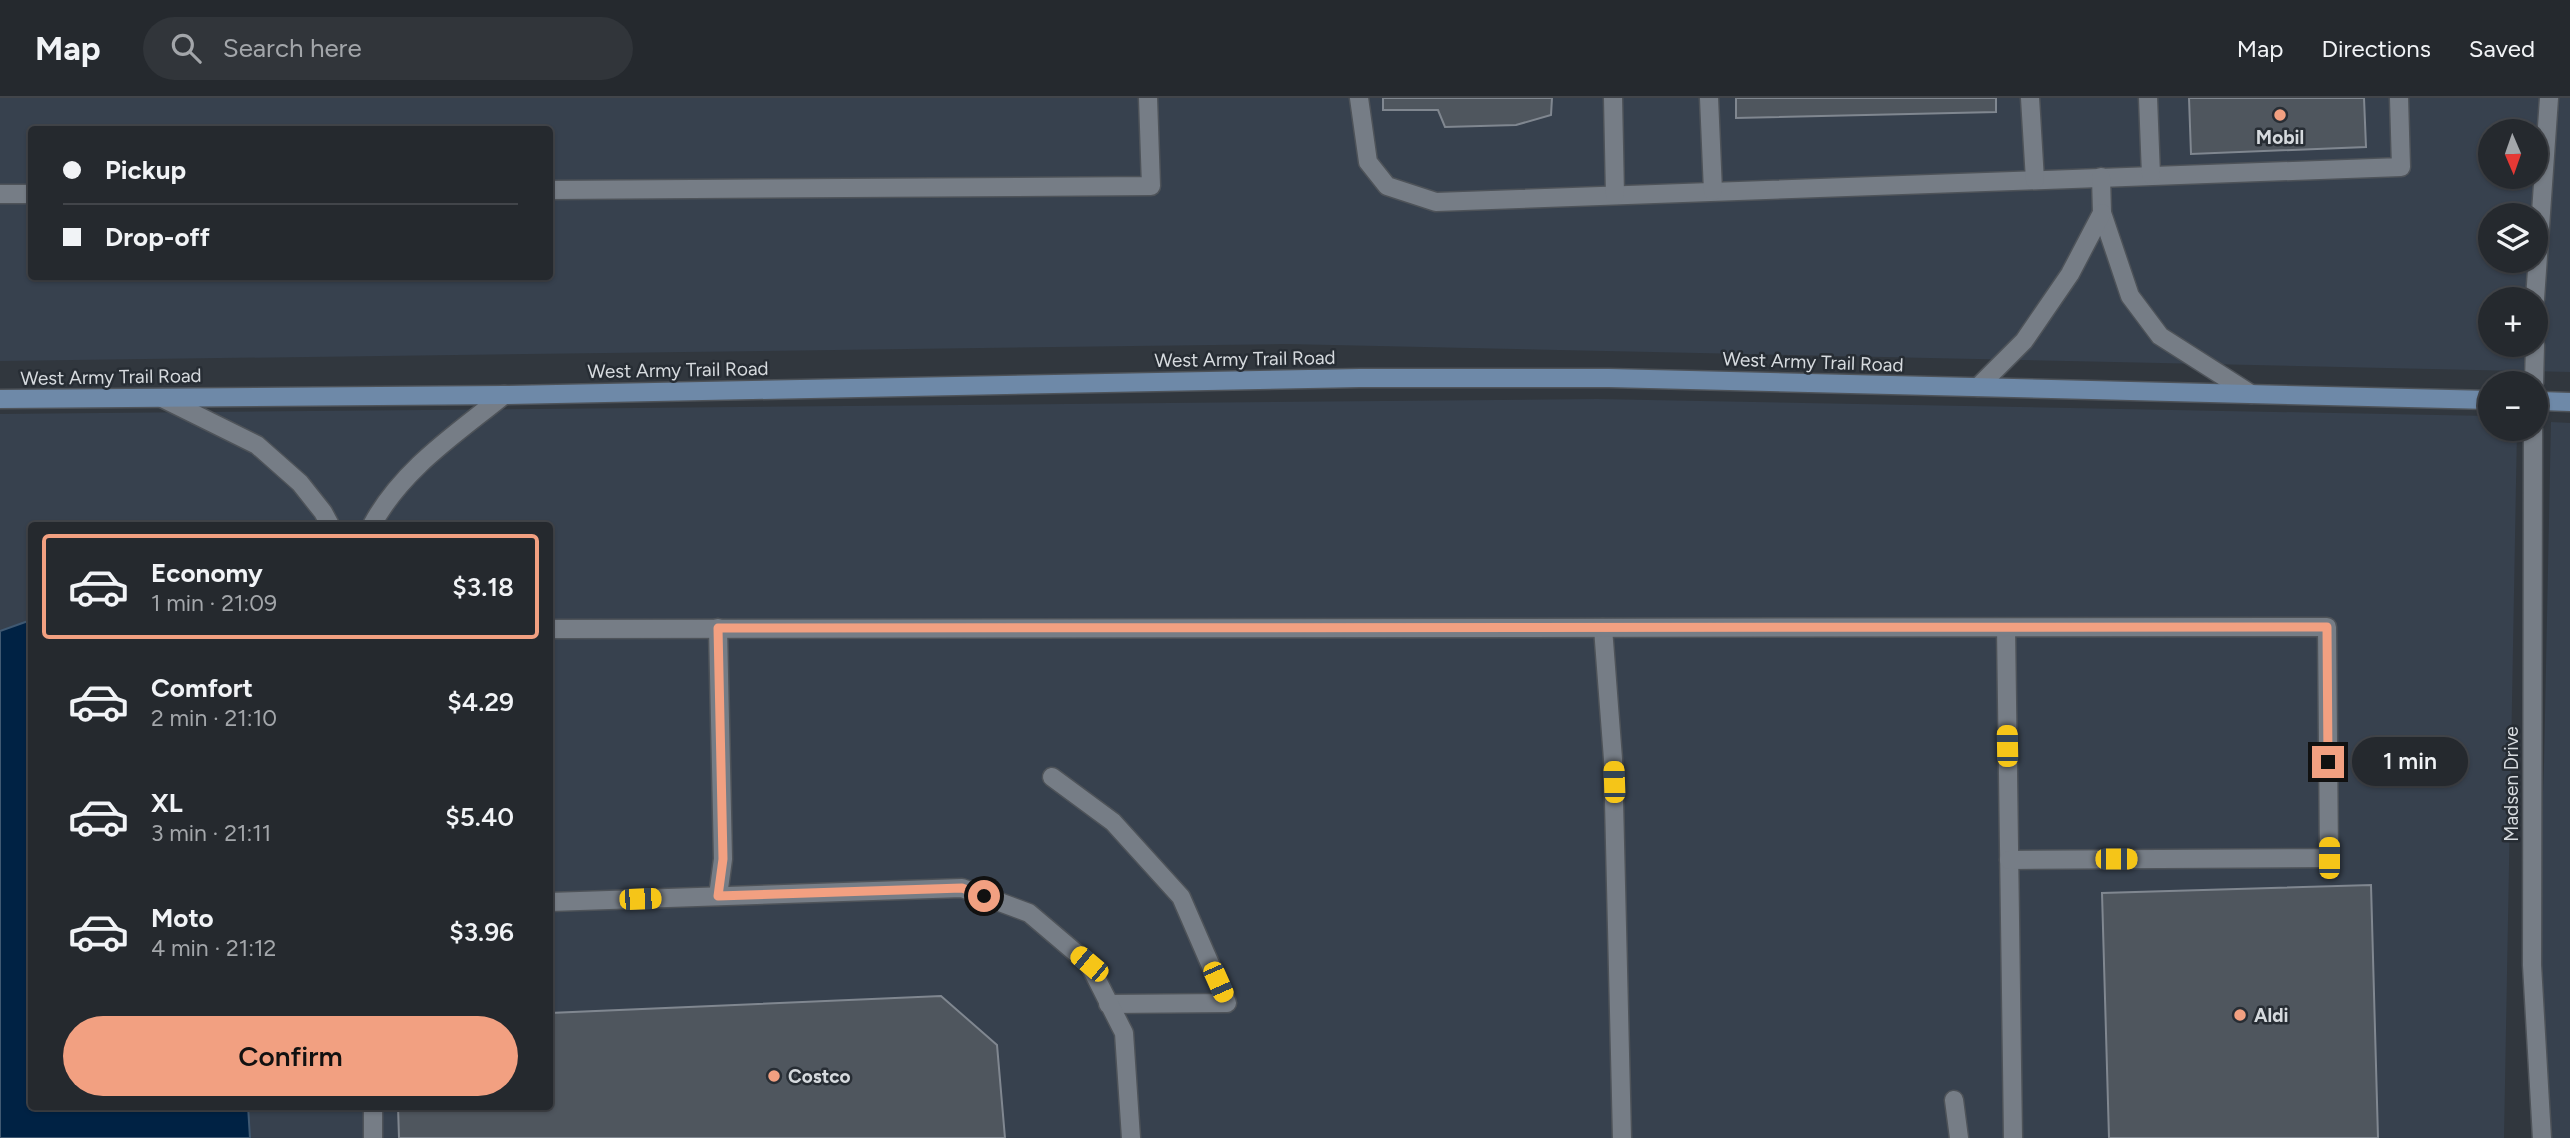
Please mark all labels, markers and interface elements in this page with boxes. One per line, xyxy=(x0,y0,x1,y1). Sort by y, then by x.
search box xyxy=(143,17,633,80)
text: Map xyxy=(35,29,101,68)
icon: search xyxy=(167,29,205,67)
text: Search here xyxy=(223,32,362,64)
text: Map xyxy=(2237,34,2283,63)
text: Directions xyxy=(2321,34,2431,63)
text: Saved xyxy=(2469,34,2535,63)
marker: Mobil xyxy=(2272,107,2288,123)
north arrow xyxy=(2478,119,2548,189)
map controls xyxy=(2478,119,2548,441)
place label: Mobil xyxy=(2256,126,2304,149)
text: Pickup xyxy=(105,154,186,186)
button: layers xyxy=(2478,203,2548,273)
text: Drop-off xyxy=(105,221,210,253)
button: + xyxy=(2478,287,2548,357)
street label: West Army Trail Road xyxy=(1154,346,1336,372)
street label: West Army Trail Road xyxy=(1722,347,1904,377)
street label: West Army Trail Road xyxy=(587,357,769,383)
street label: West Army Trail Road xyxy=(20,364,202,390)
button: − xyxy=(2478,371,2548,441)
icon: car xyxy=(67,555,130,618)
text: Economy xyxy=(151,557,263,589)
text: $3.18 xyxy=(452,571,514,603)
text: 1 min · 21:09 xyxy=(151,589,277,617)
icon: car xyxy=(67,670,130,733)
text: Comfort xyxy=(151,672,253,704)
text: $4.29 xyxy=(447,686,514,718)
text: 2 min · 21:10 xyxy=(151,704,277,732)
car xyxy=(1997,725,2018,767)
street label: Madsen Drive xyxy=(2500,726,2523,842)
callout: 1 min xyxy=(2352,738,2468,786)
route end xyxy=(2312,746,2344,778)
text: 1 min xyxy=(2383,747,2437,775)
car xyxy=(1603,761,1626,803)
icon: car xyxy=(67,785,130,848)
text: XL xyxy=(151,787,183,819)
text: $5.40 xyxy=(445,801,514,833)
text: 3 min · 21:11 xyxy=(151,819,271,847)
car xyxy=(2319,837,2340,879)
car xyxy=(2096,849,2138,870)
route start xyxy=(968,880,1000,912)
car xyxy=(619,888,662,910)
icon: car xyxy=(67,900,130,963)
text: Moto xyxy=(151,902,214,934)
text: $3.96 xyxy=(449,916,514,948)
text: 4 min · 21:12 xyxy=(151,934,276,962)
car xyxy=(1067,942,1112,986)
car xyxy=(1200,959,1237,1005)
place label: Aldi xyxy=(2254,1004,2289,1027)
marker: Aldi xyxy=(2232,1007,2248,1023)
button: Confirm xyxy=(63,1016,518,1096)
place label: Costco xyxy=(788,1065,851,1088)
marker: Costco xyxy=(766,1068,782,1084)

